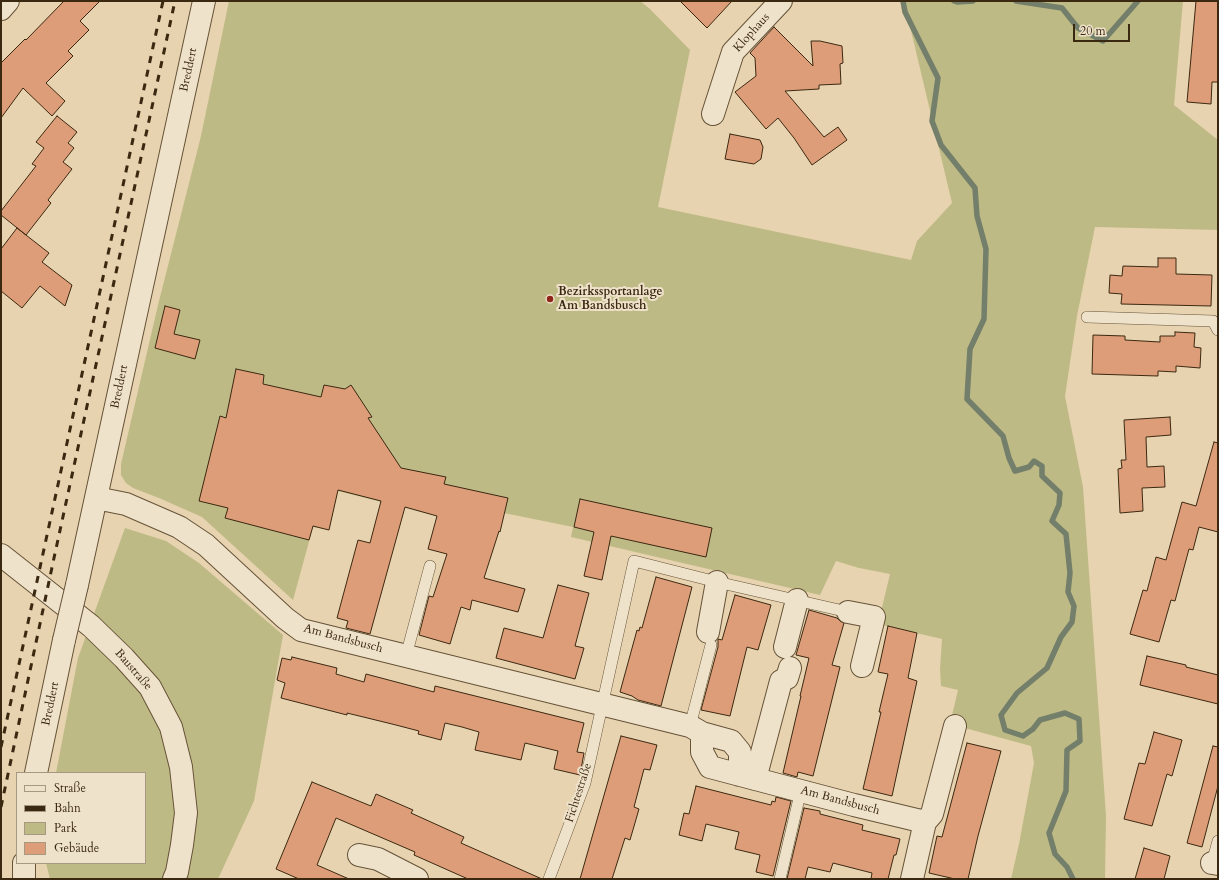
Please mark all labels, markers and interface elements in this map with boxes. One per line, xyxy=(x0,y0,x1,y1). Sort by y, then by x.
street label: Klophaus xyxy=(731,11,773,55)
scale bar xyxy=(1075,16,1132,42)
text: 20 m xyxy=(1080,23,1106,39)
street label: Breddert xyxy=(177,47,201,93)
place label: Bezirkssportanlage Am Bandsbusch xyxy=(558,285,663,313)
marker: Bezirkssportanlage Am Bandsbusch xyxy=(545,294,555,304)
street label: Breddert xyxy=(108,364,132,410)
street label: Am Bandsbusch xyxy=(302,621,384,657)
street label: Baustraße xyxy=(111,646,155,694)
street label: Breddert xyxy=(39,681,63,727)
street label: Fichtestraße xyxy=(563,762,595,824)
legend xyxy=(16,772,146,864)
text: Straße xyxy=(54,780,86,796)
street label: Am Bandsbusch xyxy=(799,783,881,819)
text: Bahn xyxy=(54,800,81,816)
text: Park xyxy=(54,820,77,836)
text: Gebäude xyxy=(54,840,99,856)

